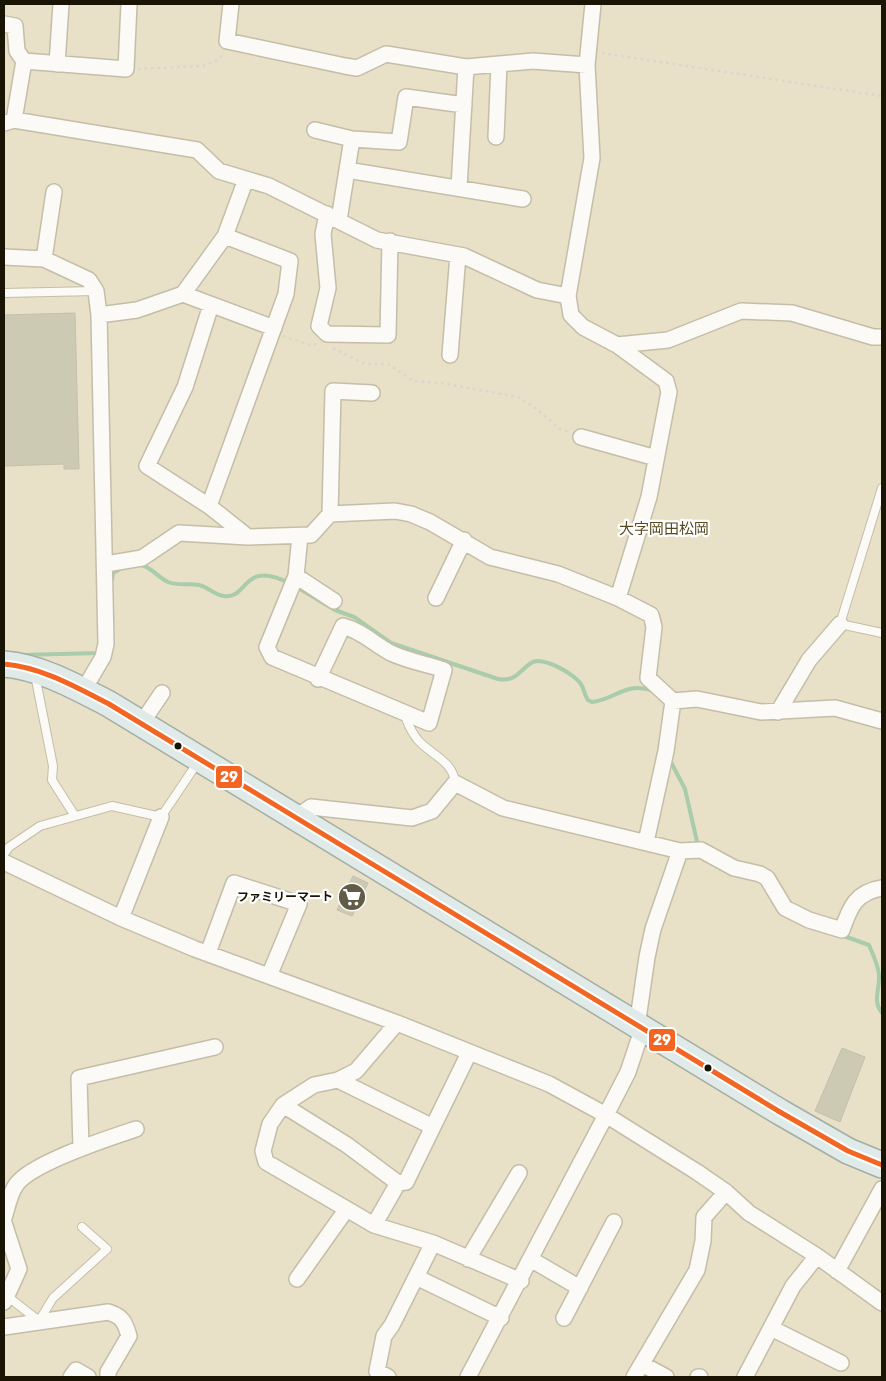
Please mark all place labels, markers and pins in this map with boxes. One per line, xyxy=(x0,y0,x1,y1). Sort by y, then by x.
unlabelled marker xyxy=(173,741,183,751)
supermarket icon: ファミリーマート xyxy=(337,882,367,912)
place label: ファミリーマート xyxy=(237,890,333,904)
unlabelled marker xyxy=(703,1063,713,1073)

